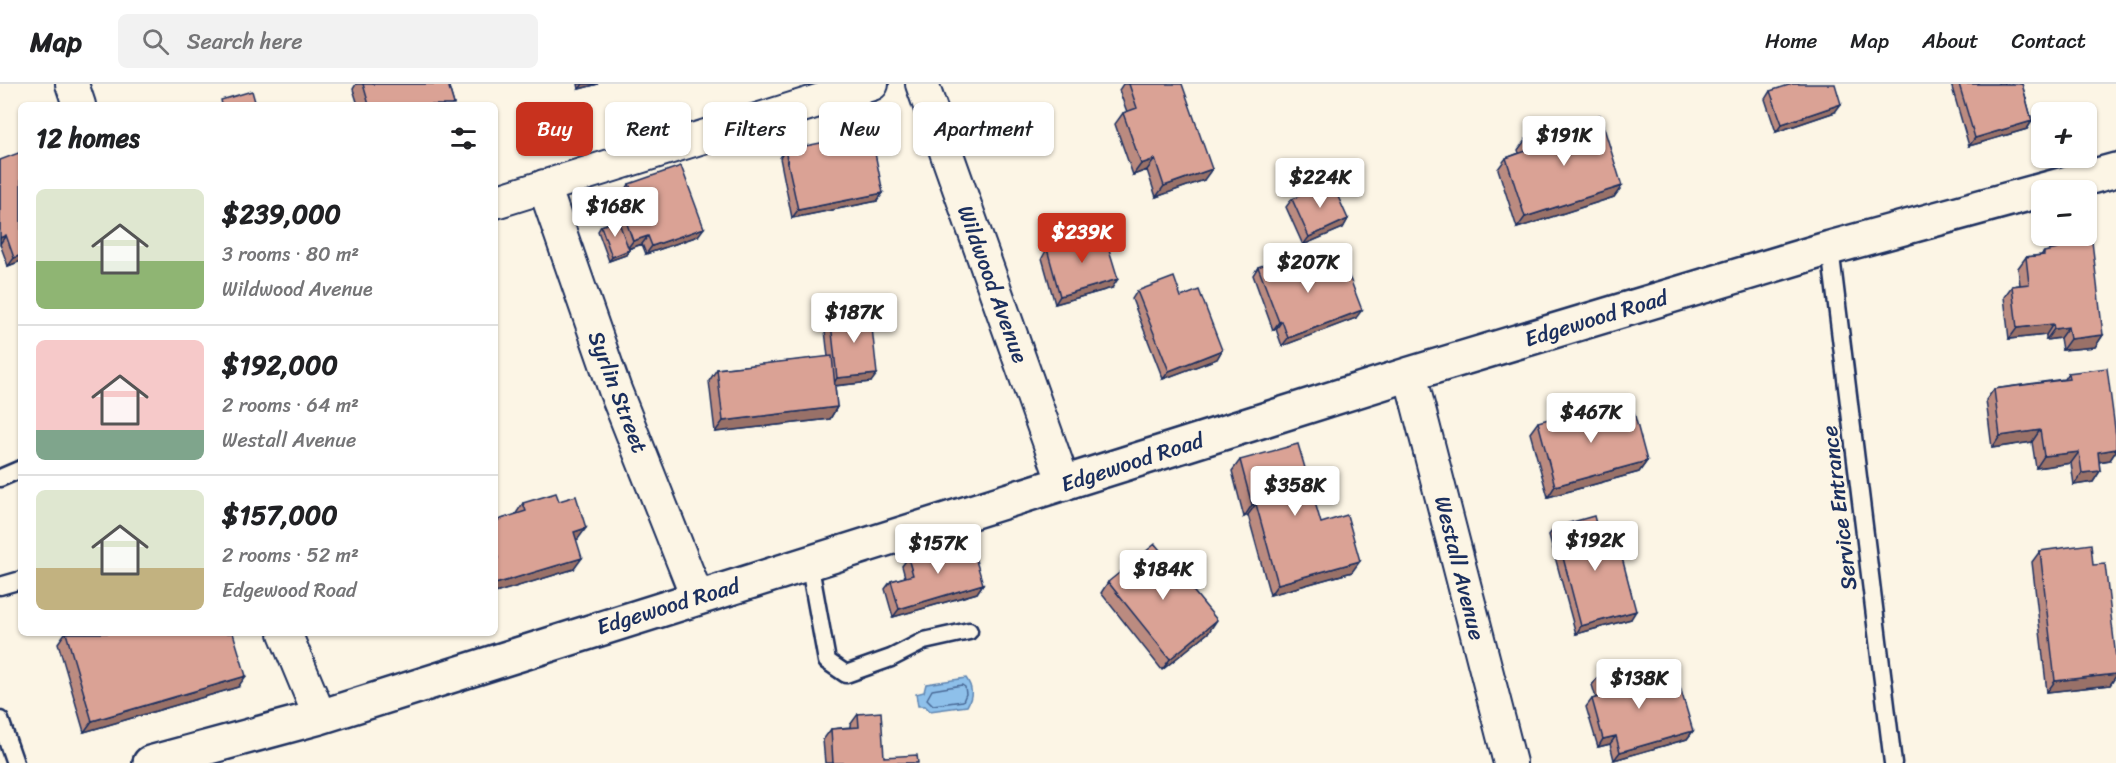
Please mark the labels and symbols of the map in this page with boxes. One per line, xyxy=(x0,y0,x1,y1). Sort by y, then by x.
pin: $191K xyxy=(1522,116,1606,167)
pin: $224K xyxy=(1278,158,1362,209)
pin: $168K xyxy=(573,187,657,238)
street label: Wildwood Avenue xyxy=(946,199,1040,369)
pin: $239K xyxy=(1040,213,1124,264)
pin: $207K xyxy=(1266,243,1350,294)
street label: Edgewood Road xyxy=(1520,277,1674,358)
pin: $187K xyxy=(812,293,896,344)
street label: Syrlin Street xyxy=(577,325,659,459)
pin: $467K xyxy=(1549,393,1633,444)
street label: Edgewood Road xyxy=(1056,420,1210,503)
street label: Service Entrance xyxy=(1810,423,1868,593)
pin: $358K xyxy=(1253,466,1337,517)
street label: Westall Avenue xyxy=(1423,492,1497,644)
pin: $192K xyxy=(1553,521,1637,572)
pin: $157K xyxy=(896,524,980,575)
pin: $184K xyxy=(1121,550,1205,601)
street label: Edgewood Road xyxy=(592,565,746,646)
pin: $138K xyxy=(1597,659,1681,710)

